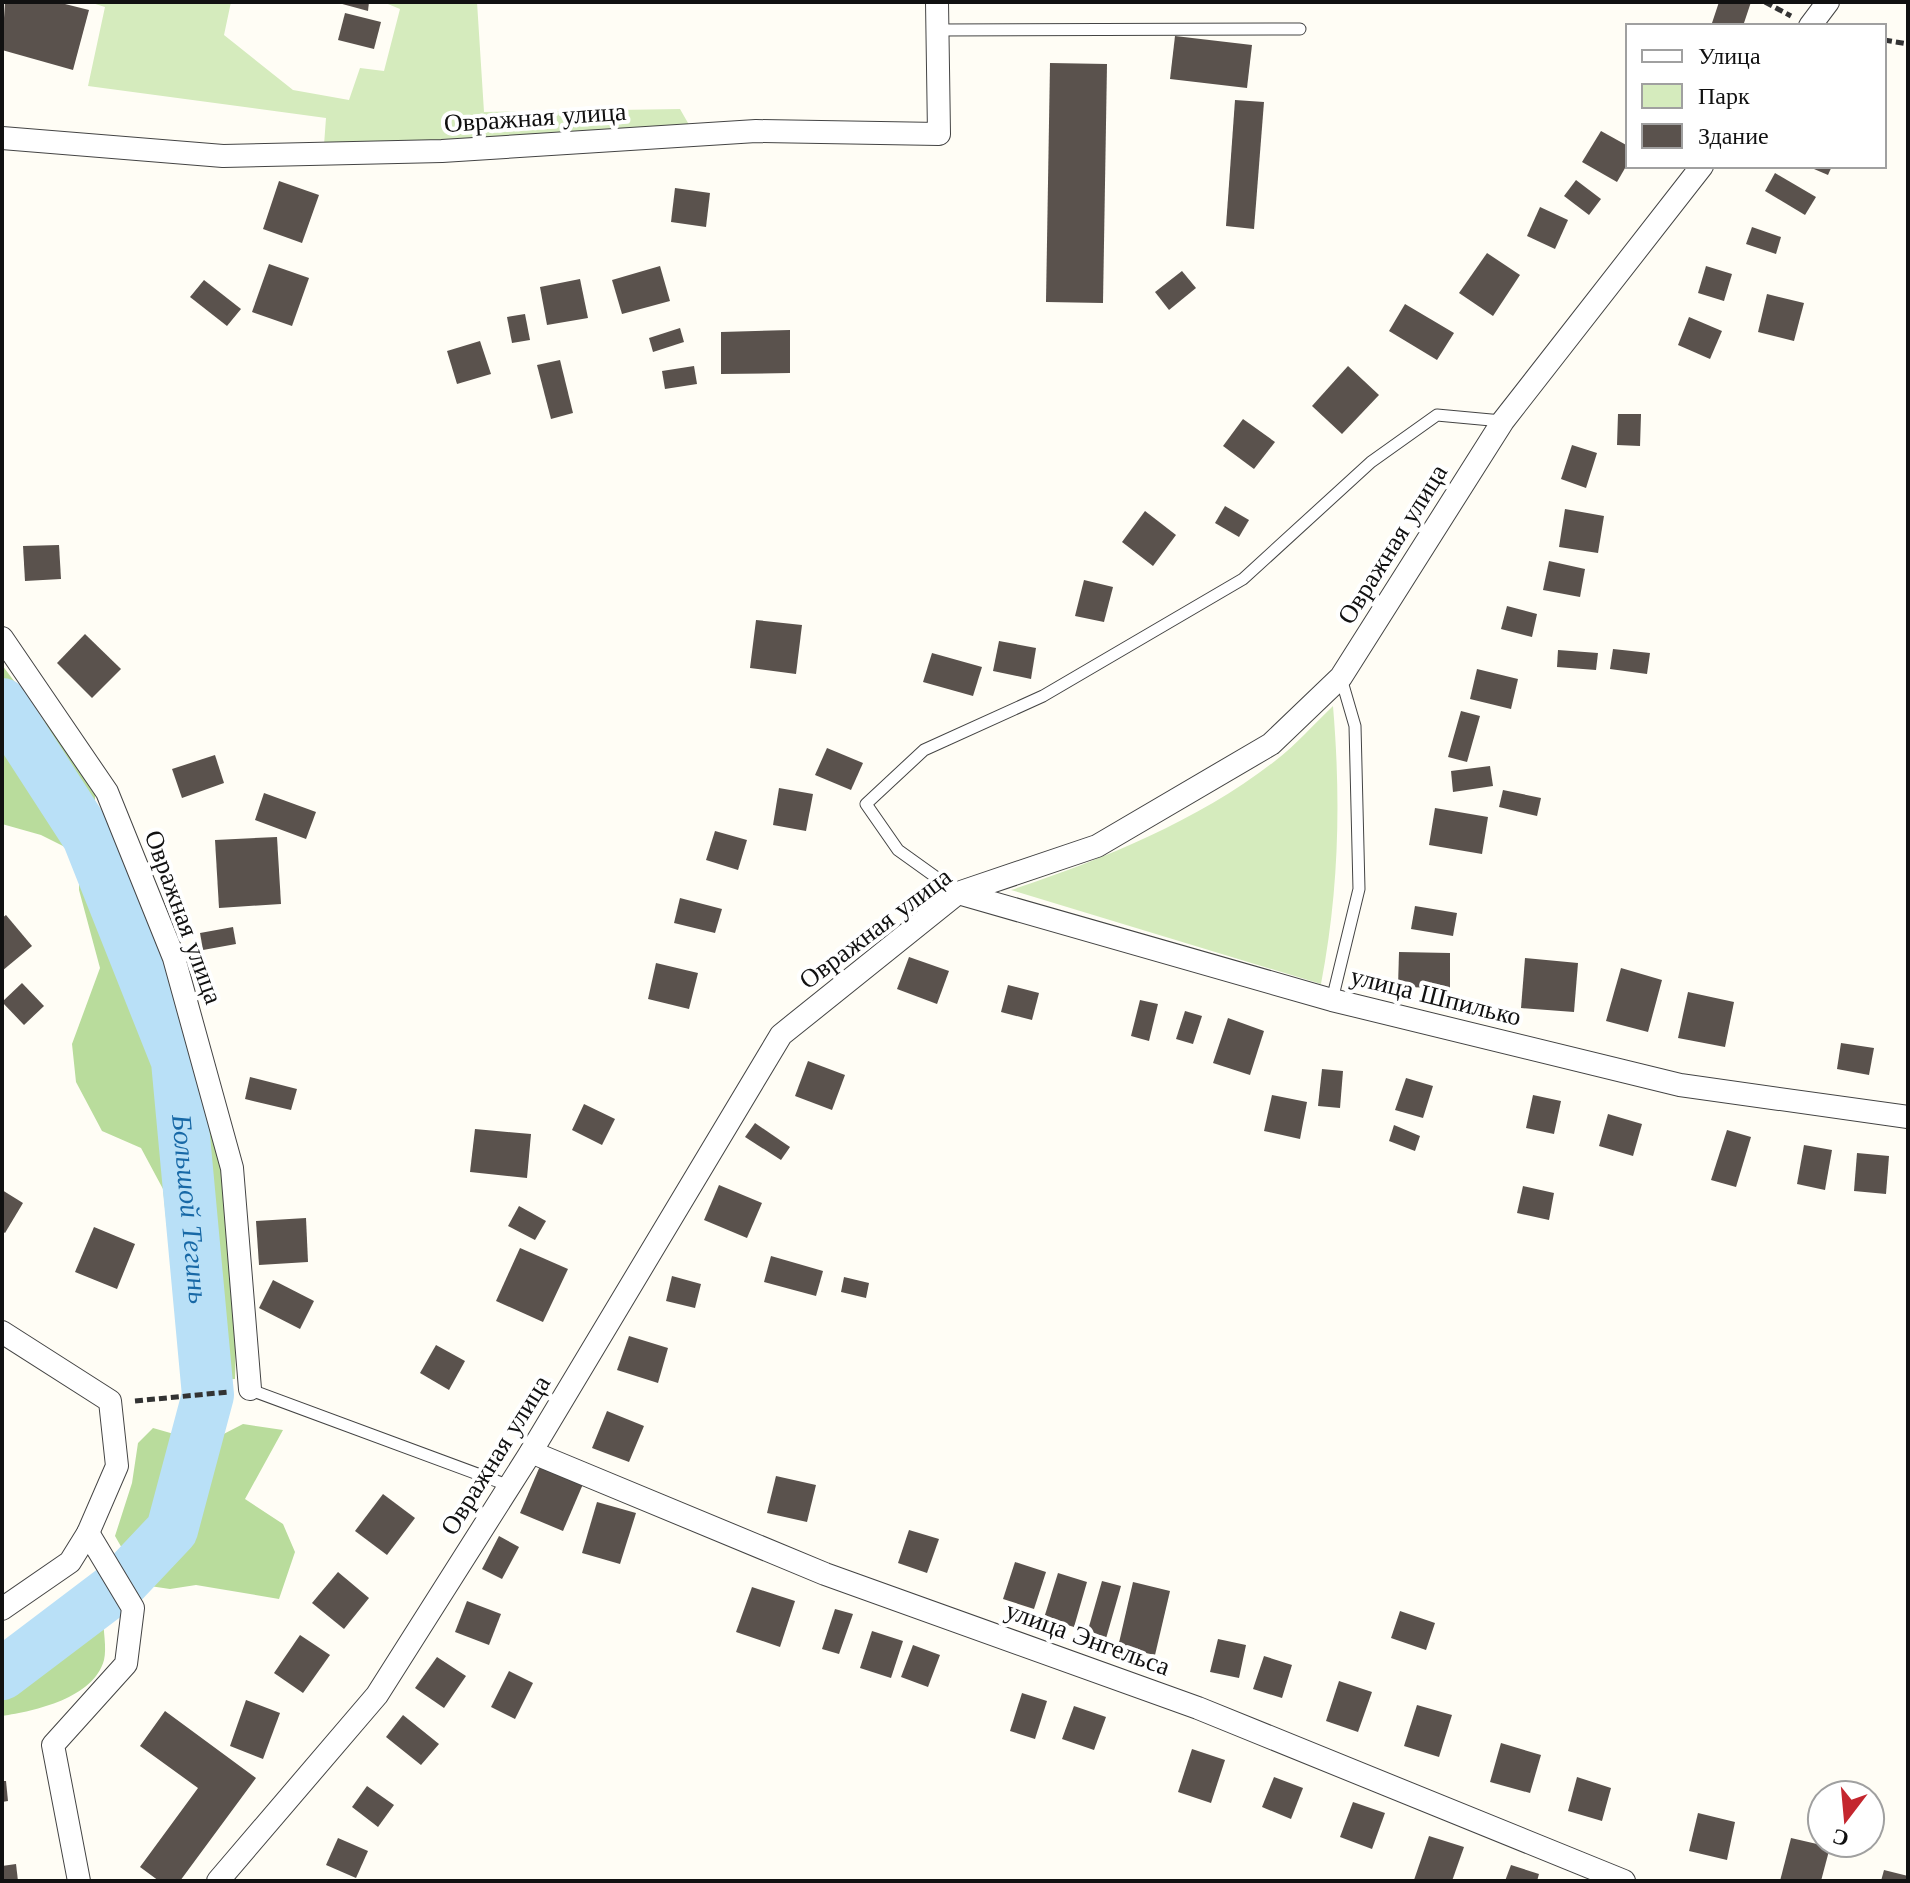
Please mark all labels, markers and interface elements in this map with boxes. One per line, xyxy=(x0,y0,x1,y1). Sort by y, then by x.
legend xyxy=(1626,24,1886,168)
text: Улица xyxy=(1698,41,1761,70)
text: Парк xyxy=(1698,81,1750,110)
street label: Овражная улица xyxy=(443,95,628,139)
text: Здание xyxy=(1698,121,1769,150)
street label: Овражная улица xyxy=(1330,458,1454,630)
street label: Овражная улица xyxy=(138,826,230,1009)
street label: Овражная улица xyxy=(792,860,958,996)
street label: улица Шпилько xyxy=(1347,959,1525,1033)
water label: Большой Тегинь xyxy=(164,1112,217,1305)
street label: Овражная улица xyxy=(433,1369,557,1541)
street label: улица Энгельса xyxy=(1001,1593,1175,1683)
north arrow xyxy=(1806,1779,1886,1859)
text: С xyxy=(1829,1823,1852,1853)

